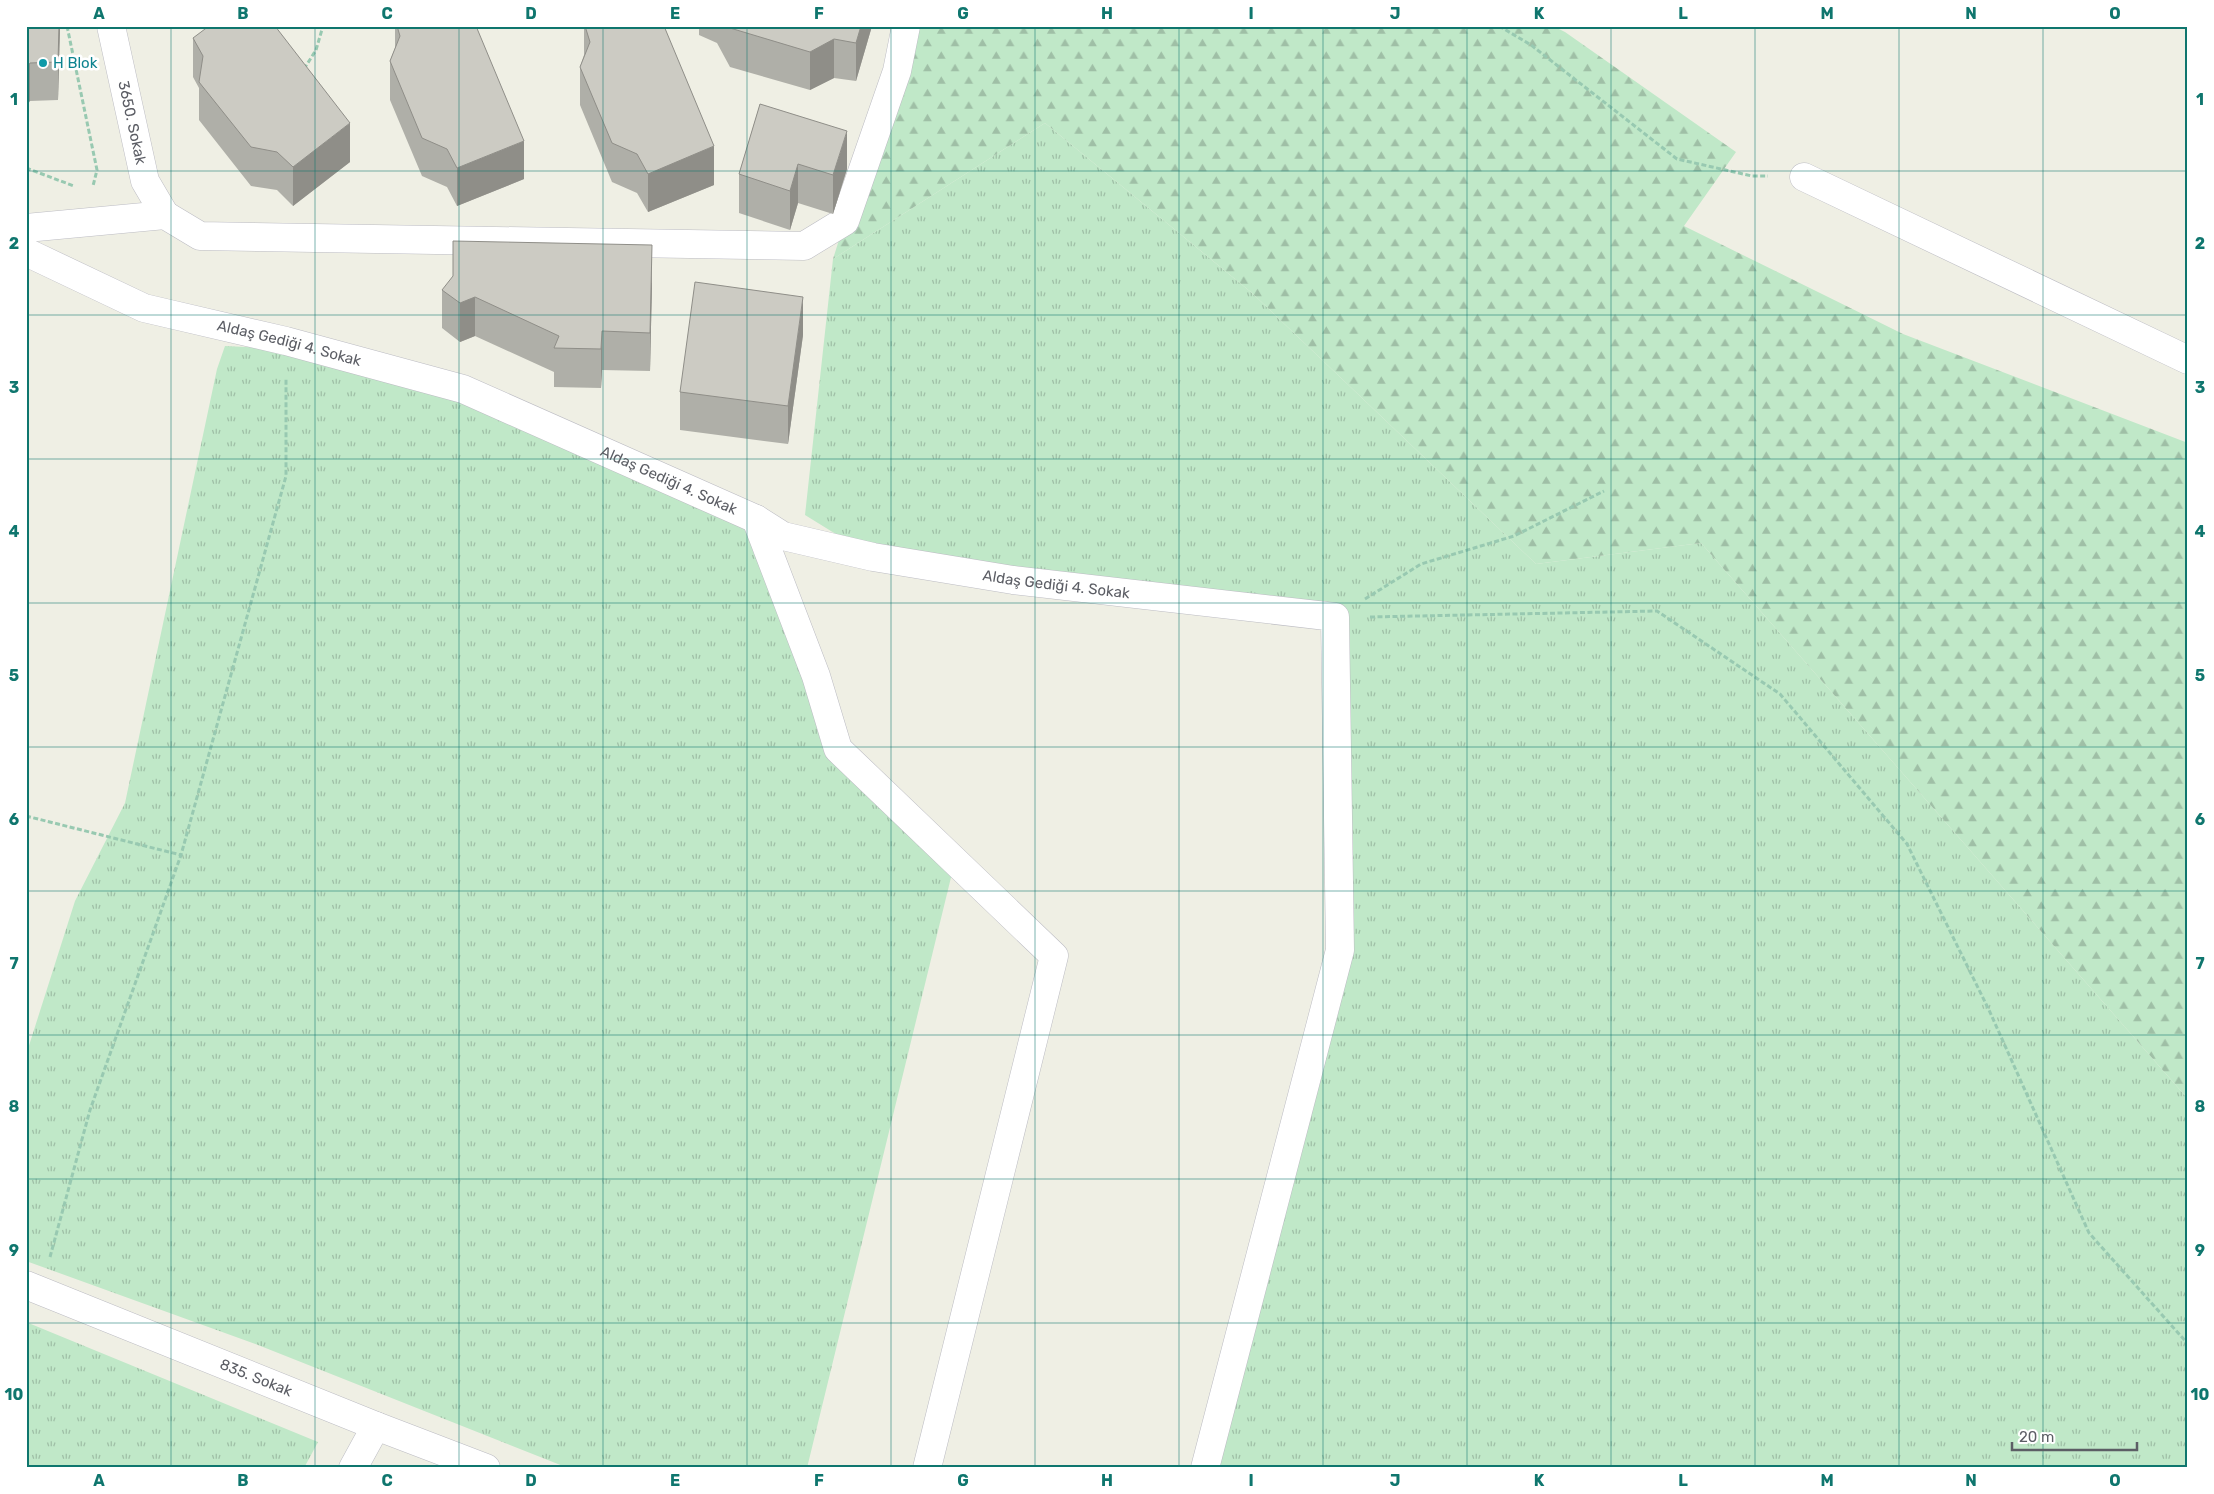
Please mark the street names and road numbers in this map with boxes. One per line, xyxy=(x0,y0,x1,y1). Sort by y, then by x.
street label: 3650. Sokak xyxy=(114,79,150,167)
street label: Aldaş Gediği 4. Sokak xyxy=(215,316,363,370)
street label: Aldaş Gediği 4. Sokak xyxy=(598,442,740,519)
street label: Aldaş Gediği 4. Sokak xyxy=(981,566,1131,602)
street label: 835. Sokak xyxy=(217,1355,295,1400)

